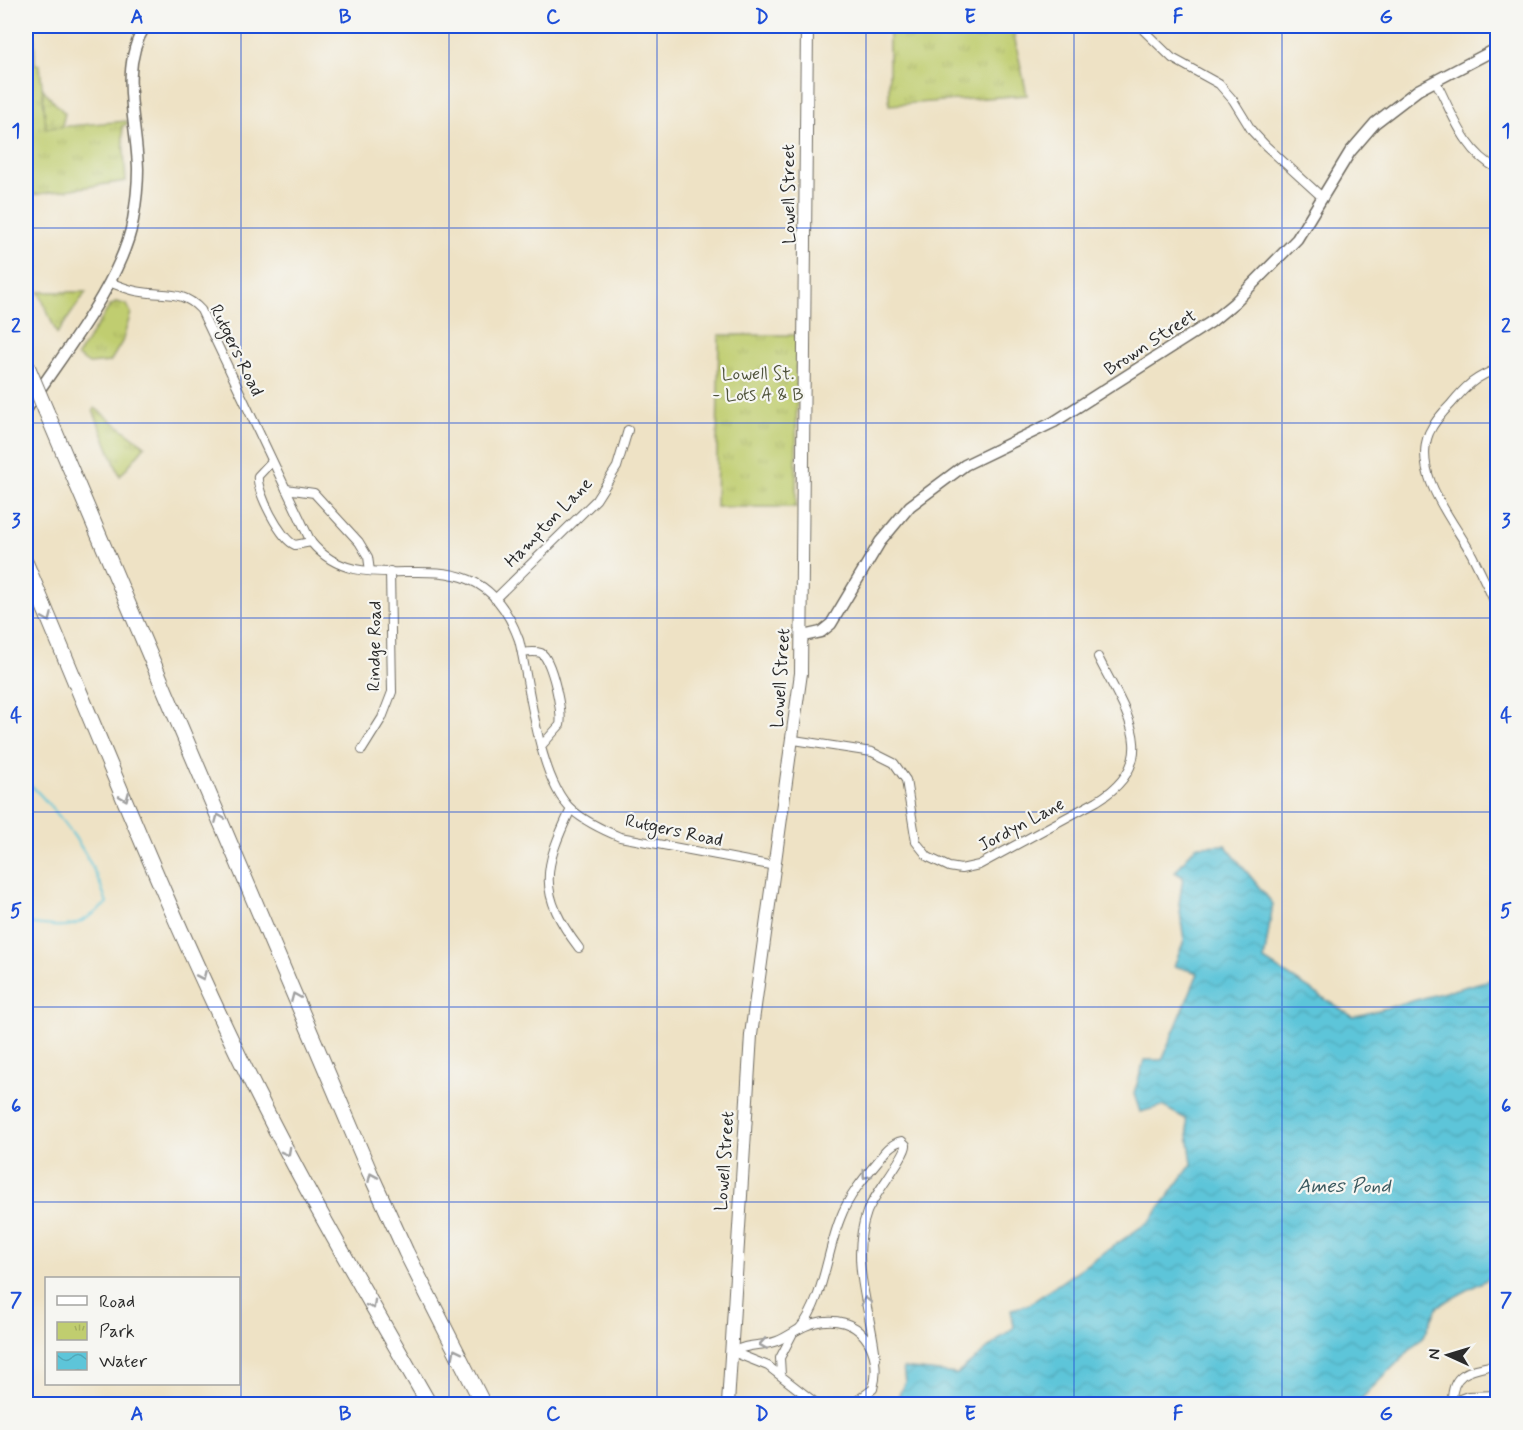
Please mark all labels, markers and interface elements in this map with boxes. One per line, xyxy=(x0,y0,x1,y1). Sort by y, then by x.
text: A xyxy=(130,4,144,31)
text: B xyxy=(339,4,352,31)
text: C xyxy=(546,4,561,31)
text: D xyxy=(755,4,769,31)
text: E xyxy=(964,4,976,31)
text: F xyxy=(1173,4,1184,31)
text: G xyxy=(1379,4,1393,31)
text: 1 xyxy=(12,118,20,145)
text: 1 xyxy=(1502,118,1510,145)
street label: Lowell Street xyxy=(777,144,801,244)
street label: Rutgers Road xyxy=(203,301,269,401)
street label: Brown Street xyxy=(1100,304,1201,382)
text: 2 xyxy=(11,313,21,340)
text: 2 xyxy=(1501,313,1511,340)
park label: Lowell St. - Lots A & B xyxy=(712,362,804,407)
street label: Hampton Lane xyxy=(500,472,598,573)
text: 3 xyxy=(11,508,21,535)
text: 3 xyxy=(1501,508,1511,535)
street label: Rindge Road xyxy=(362,601,388,692)
one-way arrow xyxy=(41,612,53,623)
street label: Lowell Street xyxy=(766,627,796,729)
text: 4 xyxy=(10,703,22,730)
text: 4 xyxy=(1500,703,1512,730)
one-way arrow xyxy=(118,791,130,802)
street label: Jordyn Lane xyxy=(974,792,1069,858)
street label: Rutgers Road xyxy=(622,809,725,854)
one-way arrow xyxy=(214,813,226,824)
text: 5 xyxy=(10,898,22,925)
text: 5 xyxy=(1500,898,1512,925)
one-way arrow xyxy=(195,970,207,981)
one-way arrow xyxy=(291,993,303,1004)
text: 6 xyxy=(11,1093,21,1120)
text: 6 xyxy=(1501,1093,1511,1120)
street label: Lowell Street xyxy=(710,1110,740,1212)
one-way arrow xyxy=(280,1145,291,1156)
one-way arrow xyxy=(863,1168,874,1179)
one-way arrow xyxy=(367,1172,379,1183)
water label: Ames Pond xyxy=(1297,1173,1393,1200)
legend xyxy=(45,1277,240,1385)
text: 7 xyxy=(10,1287,22,1314)
text: 7 xyxy=(1500,1287,1512,1314)
text: Road xyxy=(99,1290,135,1314)
one-way arrow xyxy=(860,1297,873,1307)
one-way arrow xyxy=(365,1298,376,1309)
text: Park xyxy=(99,1320,135,1344)
north arrow xyxy=(1418,1325,1478,1385)
one-way arrow xyxy=(759,1337,769,1350)
one-way arrow xyxy=(452,1348,463,1359)
text: N xyxy=(1424,1348,1445,1360)
text: Water xyxy=(99,1350,148,1374)
text: A xyxy=(130,1401,144,1428)
text: B xyxy=(339,1401,352,1428)
text: C xyxy=(546,1401,561,1428)
text: D xyxy=(755,1401,769,1428)
text: E xyxy=(964,1401,976,1428)
text: F xyxy=(1173,1401,1184,1428)
text: G xyxy=(1379,1401,1393,1428)

